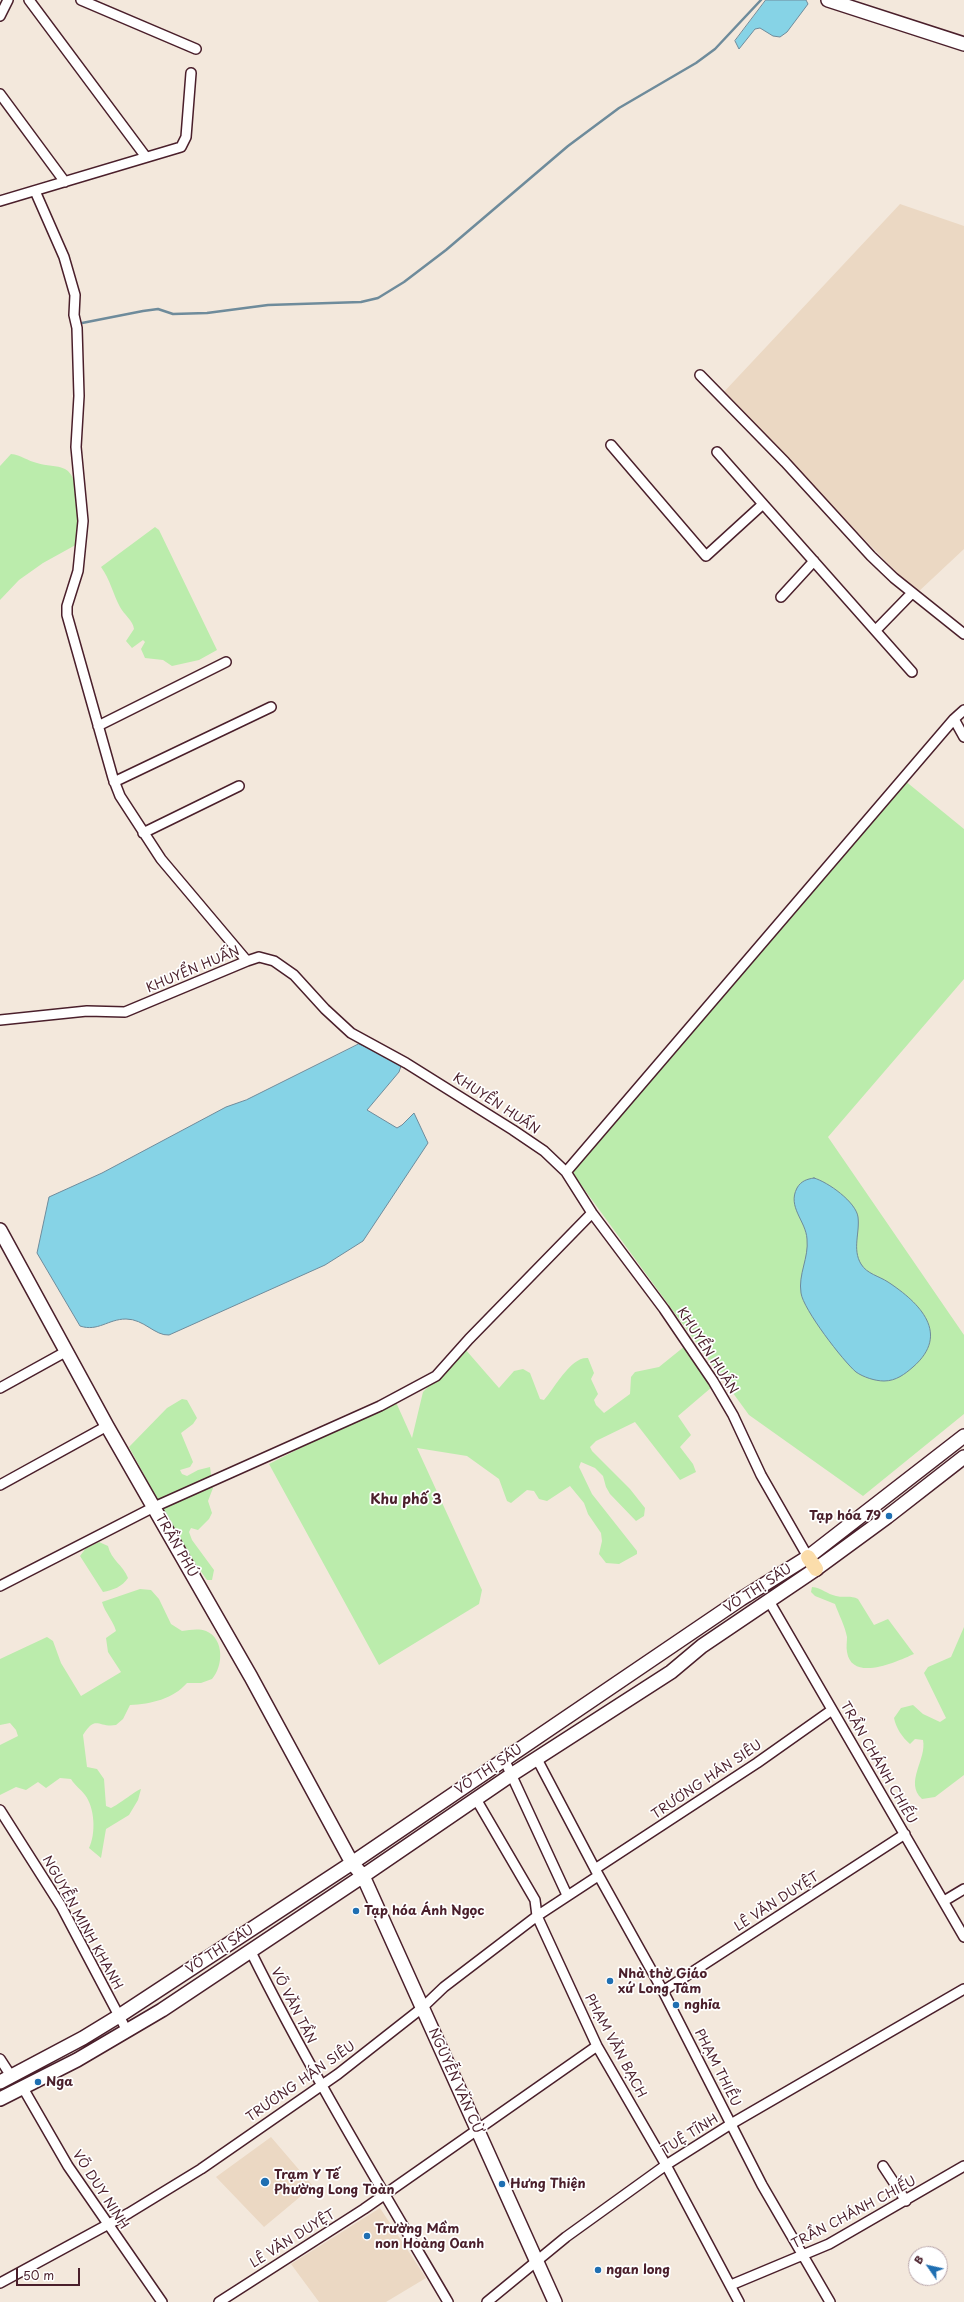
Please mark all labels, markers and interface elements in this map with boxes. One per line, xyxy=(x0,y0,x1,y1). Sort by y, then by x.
street label: KHUYỂN HUẤN xyxy=(144,943,242,997)
street label: KHUYỂN HUẤN xyxy=(450,1070,542,1138)
street label: KHUYỂN HUẤN xyxy=(673,1305,741,1397)
district label: Khu phố 3 xyxy=(370,1492,442,1508)
place label: Tạp hóa 79 xyxy=(809,1508,881,1524)
marker: Tạp hóa 79 xyxy=(884,1511,894,1521)
street label: TRẦN PHÚ xyxy=(152,1512,200,1580)
street label: VÕ THỊ SÁU xyxy=(721,1561,795,1617)
street label: TRẦN CHÁNH CHIẾU xyxy=(837,1699,919,1827)
street label: TRƯƠNG HÁN SIÊU xyxy=(649,1737,765,1823)
street label: VÕ THỊ SÁU xyxy=(452,1742,526,1798)
street label: NGUYỄN MINH KHANH xyxy=(39,1853,125,1993)
street label: LÊ VĂN DUYỆT xyxy=(732,1869,822,1935)
place label: Tạp hóa Ánh Ngọc xyxy=(364,1903,485,1919)
marker: Tạp hóa Ánh Ngọc xyxy=(351,1906,361,1916)
street label: VÕ THỊ SÁU xyxy=(183,1922,257,1978)
street label: VÕ VĂN TẦN xyxy=(267,1965,319,2047)
place label: Nhà thờ Giáo xứ Long Tâm xyxy=(618,1966,707,1997)
marker: Nhà thờ Giáo xứ Long Tâm xyxy=(605,1976,615,1986)
street label: PHẠM VĂN BẠCH xyxy=(581,1991,649,2101)
place label: nghĩa xyxy=(684,1997,721,2013)
marker: nghĩa xyxy=(671,2000,681,2010)
street label: NGUYỄN VĂN CỪ xyxy=(425,2026,485,2136)
street label: PHẠM THIỀU xyxy=(691,2027,743,2109)
street label: TRƯƠNG HÁN SIÊU xyxy=(244,2038,358,2126)
place label: Nga xyxy=(46,2074,73,2090)
marker: Nga xyxy=(33,2077,43,2087)
street label: TUỆ TĨNH xyxy=(659,2111,721,2159)
street label: VÕ DUY NINH xyxy=(69,2148,131,2232)
place label: Trạm Y Tế Phường Long Toàn xyxy=(274,2167,394,2198)
street label: TRẦN CHÁNH CHIẾU xyxy=(789,2174,919,2252)
marker: Trạm Y Tế Phường Long Toàn xyxy=(259,2176,271,2188)
place label: Hưng Thiện xyxy=(510,2176,586,2192)
marker: Hưng Thiện xyxy=(497,2179,507,2189)
street label: LÊ VĂN DUYỆT xyxy=(247,2207,339,2271)
place label: Trường Mầm non Hoàng Oanh xyxy=(375,2221,484,2252)
marker: Trường Mầm non Hoàng Oanh xyxy=(362,2231,372,2241)
north arrow xyxy=(908,2246,948,2286)
text: B xyxy=(909,2252,928,2267)
scale bar xyxy=(18,2260,82,2286)
place label: ngan long xyxy=(606,2262,670,2278)
marker: ngan long xyxy=(593,2265,603,2275)
text: 50 m xyxy=(23,2266,54,2284)

